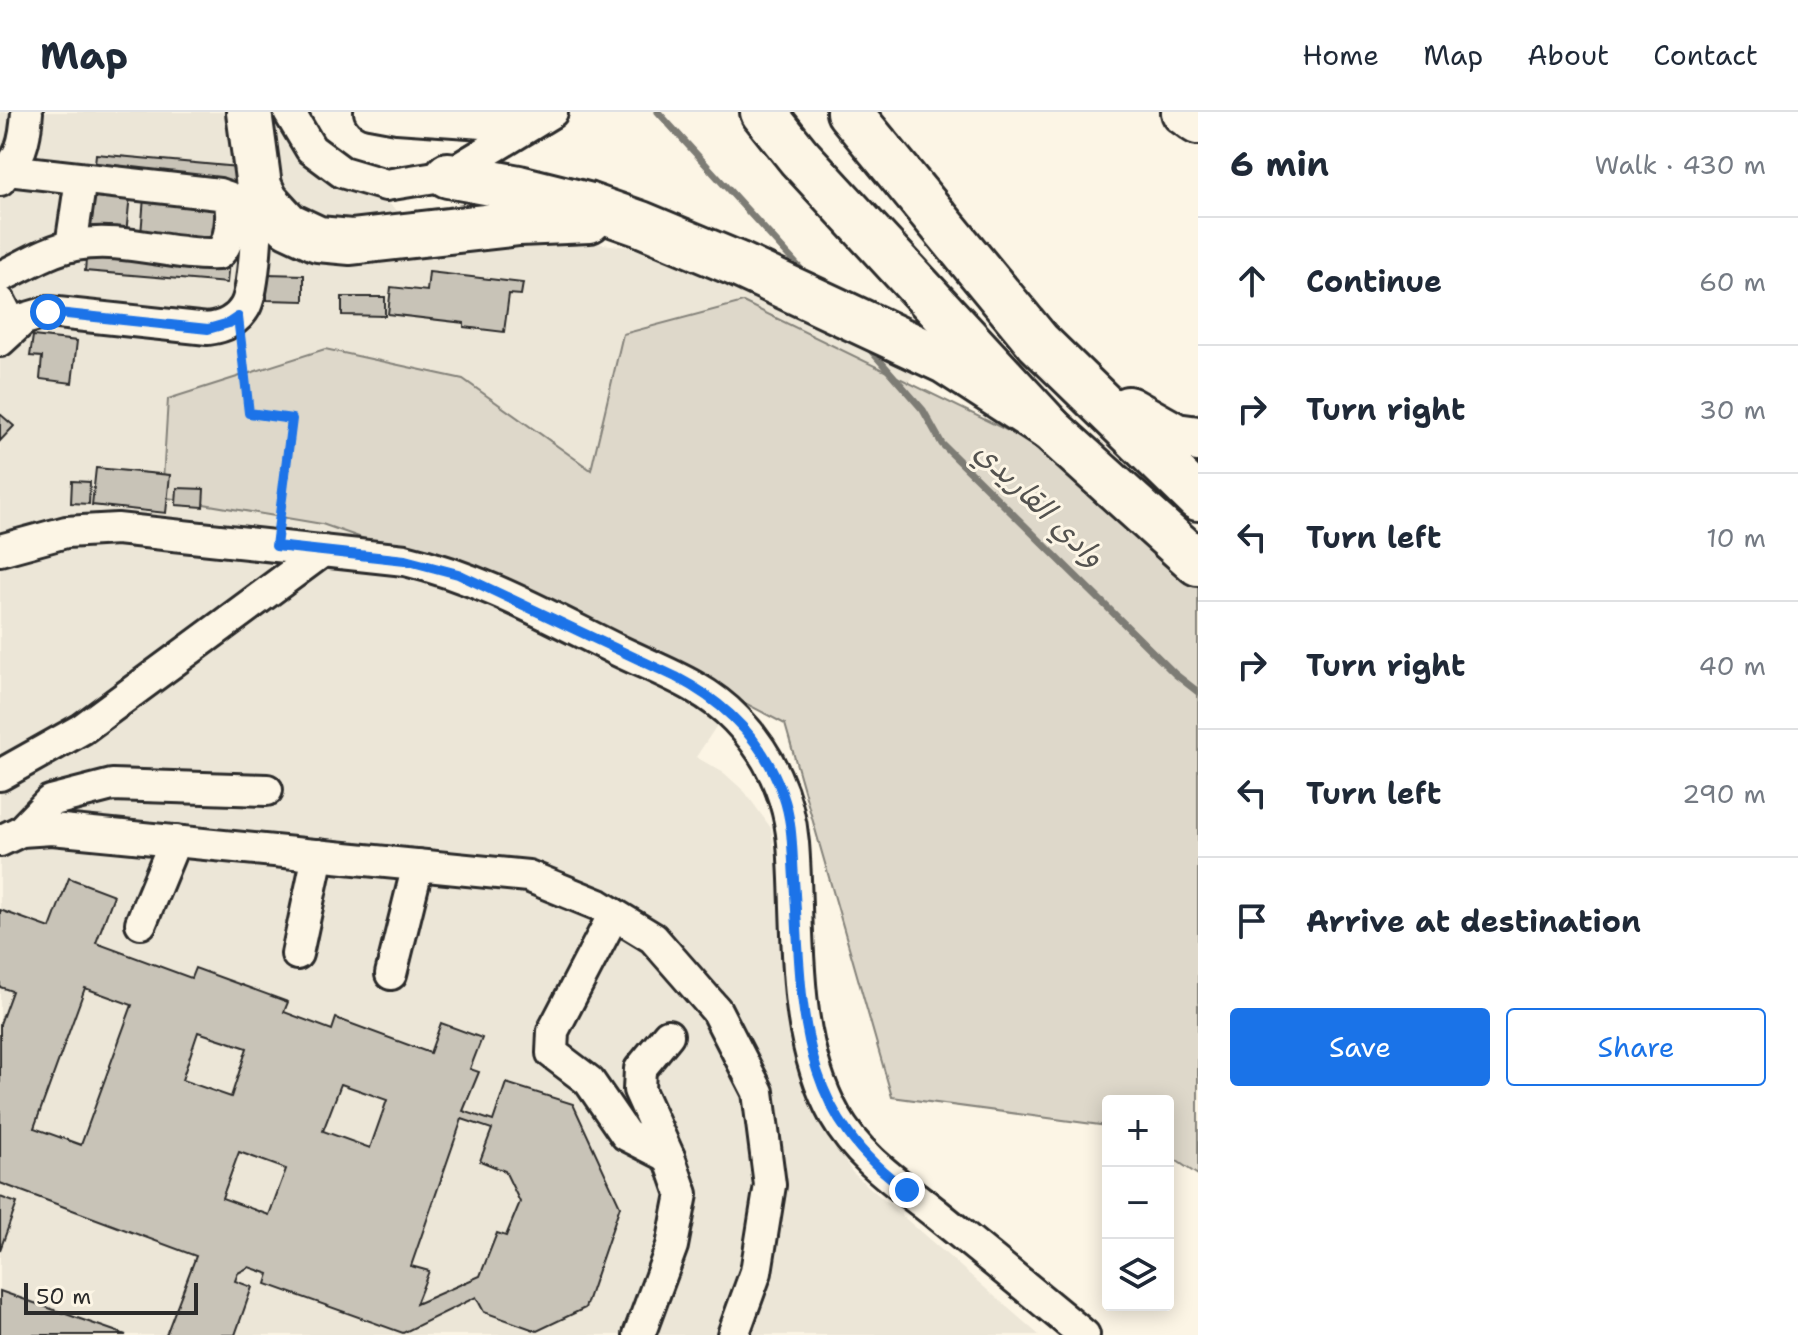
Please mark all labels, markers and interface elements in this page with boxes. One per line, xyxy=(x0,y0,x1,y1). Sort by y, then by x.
text: Map xyxy=(40,30,128,81)
text: Home xyxy=(1302,36,1379,74)
text: Map xyxy=(1423,36,1483,74)
text: About xyxy=(1527,36,1609,74)
text: Contact xyxy=(1653,36,1758,74)
text: 6 min xyxy=(1230,141,1329,187)
text: Walk · 430 m xyxy=(1594,147,1766,182)
icon: ahead xyxy=(1230,259,1274,303)
text: Continue xyxy=(1306,261,1442,302)
text: 60 m xyxy=(1699,264,1766,299)
route start xyxy=(30,294,66,330)
icon: right xyxy=(1230,387,1274,431)
text: Turn right xyxy=(1306,389,1465,430)
text: 30 m xyxy=(1699,392,1766,427)
water label: وادي القاريدي xyxy=(965,431,1113,577)
icon: left xyxy=(1230,515,1274,559)
text: Turn left xyxy=(1306,517,1441,558)
text: 10 m xyxy=(1706,520,1766,555)
icon: right xyxy=(1230,643,1274,687)
text: Turn right xyxy=(1306,645,1465,686)
text: 40 m xyxy=(1699,648,1766,683)
icon: left xyxy=(1230,771,1274,815)
text: Turn left xyxy=(1306,773,1441,814)
text: 290 m xyxy=(1682,776,1766,811)
icon: arrive xyxy=(1230,899,1274,943)
text: Arrive at destination xyxy=(1306,901,1641,942)
button: Save xyxy=(1230,1008,1490,1086)
button: Share xyxy=(1506,1008,1766,1086)
map controls xyxy=(1102,1095,1174,1311)
button: + xyxy=(1102,1095,1174,1167)
button: − xyxy=(1102,1167,1174,1239)
route end xyxy=(889,1172,925,1208)
button: layers xyxy=(1102,1239,1174,1311)
scale bar xyxy=(24,1279,198,1315)
text: 50 m xyxy=(36,1282,91,1311)

